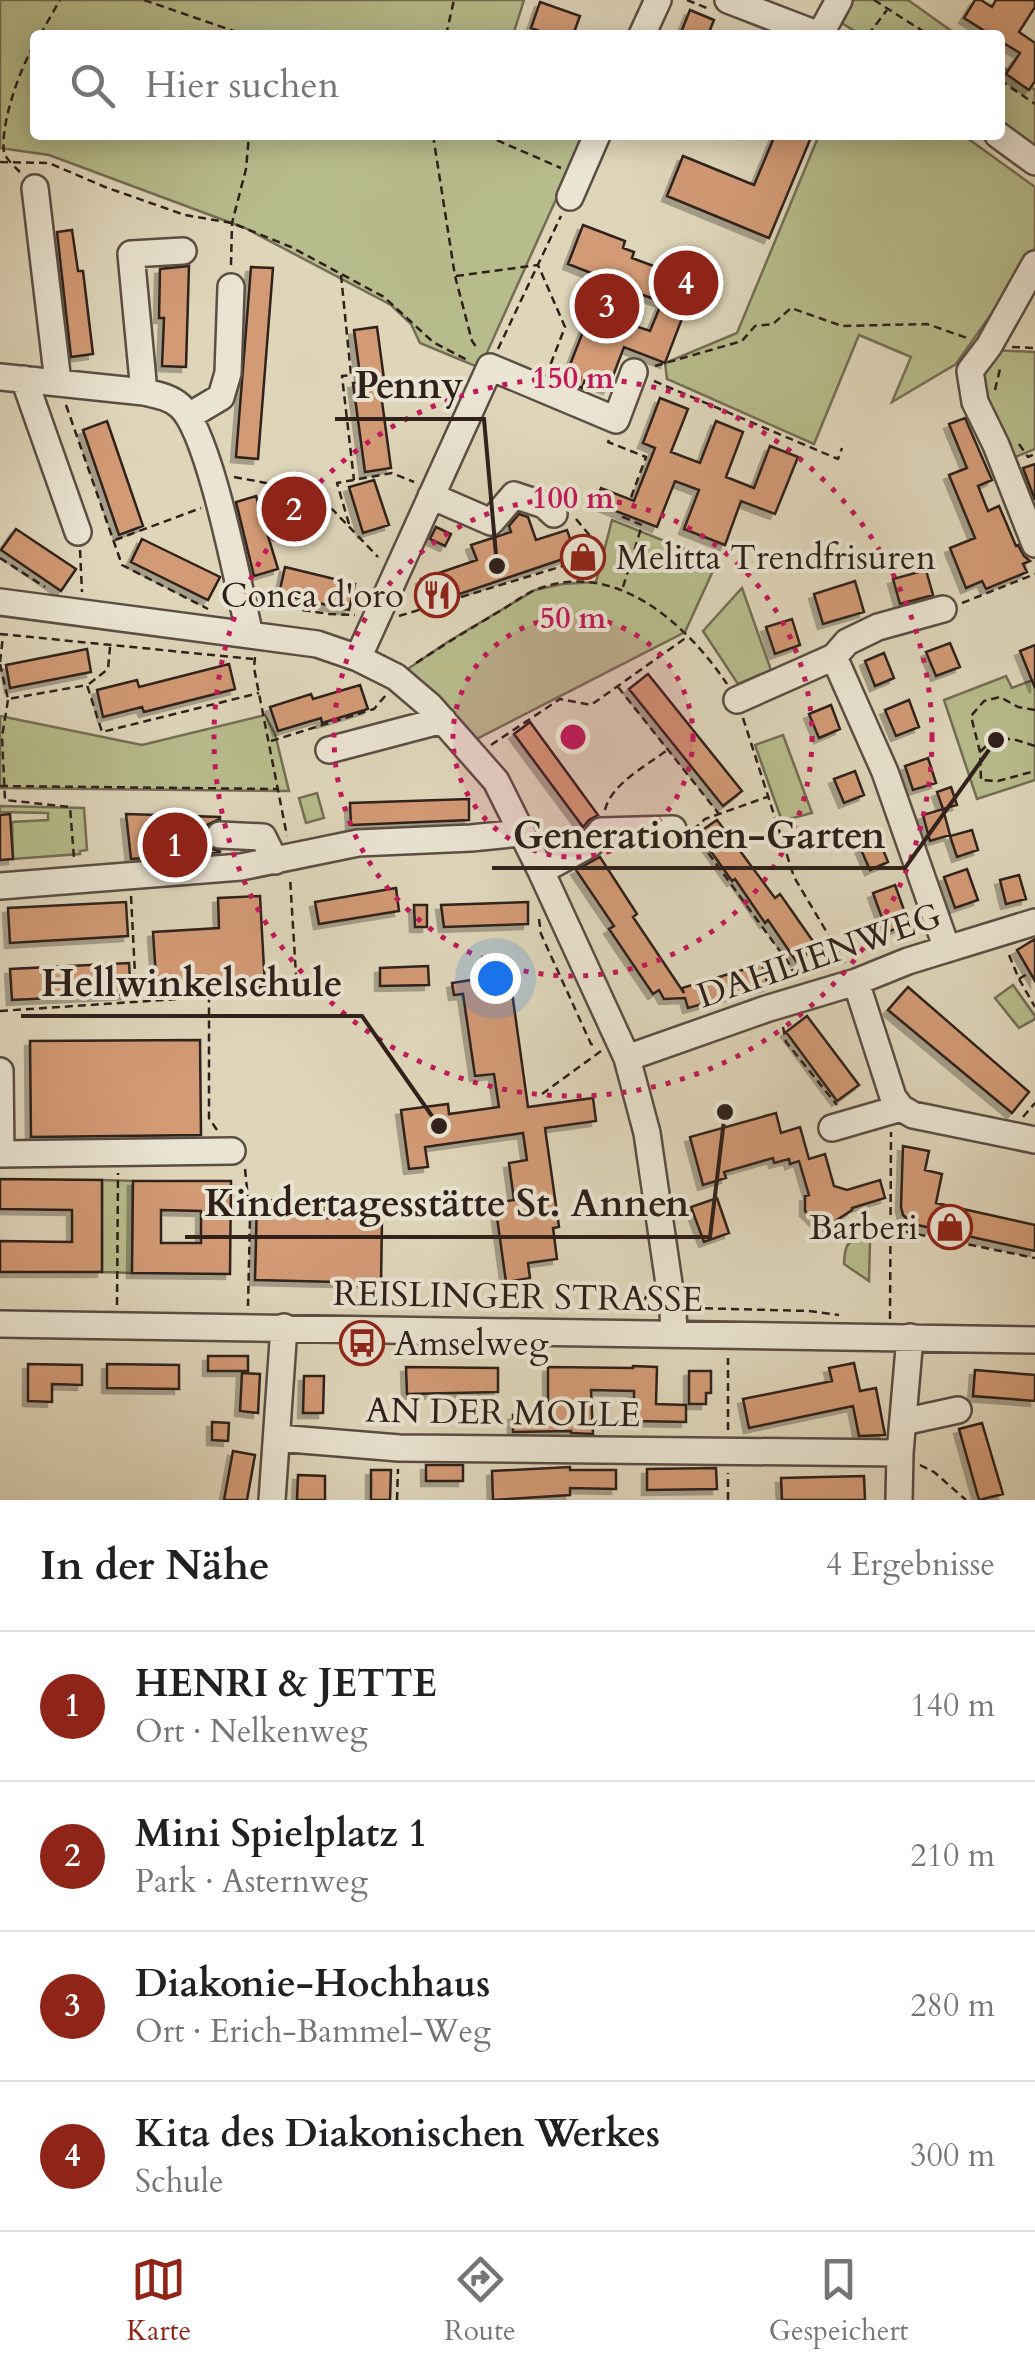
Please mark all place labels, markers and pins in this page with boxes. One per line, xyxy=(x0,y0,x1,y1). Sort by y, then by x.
pin: 4 xyxy=(654,246,718,320)
pin: 3 xyxy=(574,268,640,344)
callout: Penny xyxy=(335,351,484,419)
pin: 2 xyxy=(262,472,326,546)
shop icon: Melitta Trendfrisuren xyxy=(560,534,606,580)
place label: Melitta Trendfrisuren xyxy=(616,534,936,582)
place label: Conca d'oro xyxy=(221,572,404,620)
restaurant icon: Conca d'oro xyxy=(414,572,460,618)
centre of rings xyxy=(555,719,591,755)
callout: Generationen-Garten xyxy=(492,800,905,868)
pin: 1 xyxy=(142,808,208,882)
callout: Hellwinkelschule xyxy=(21,948,362,1016)
callout: Kindertagesstätte St. Annen xyxy=(185,1169,710,1237)
place label: Barberi xyxy=(809,1204,918,1252)
shop icon: Barberi xyxy=(927,1204,973,1250)
bus stop icon: Amselweg xyxy=(339,1320,385,1366)
place label: Amselweg xyxy=(394,1320,549,1368)

